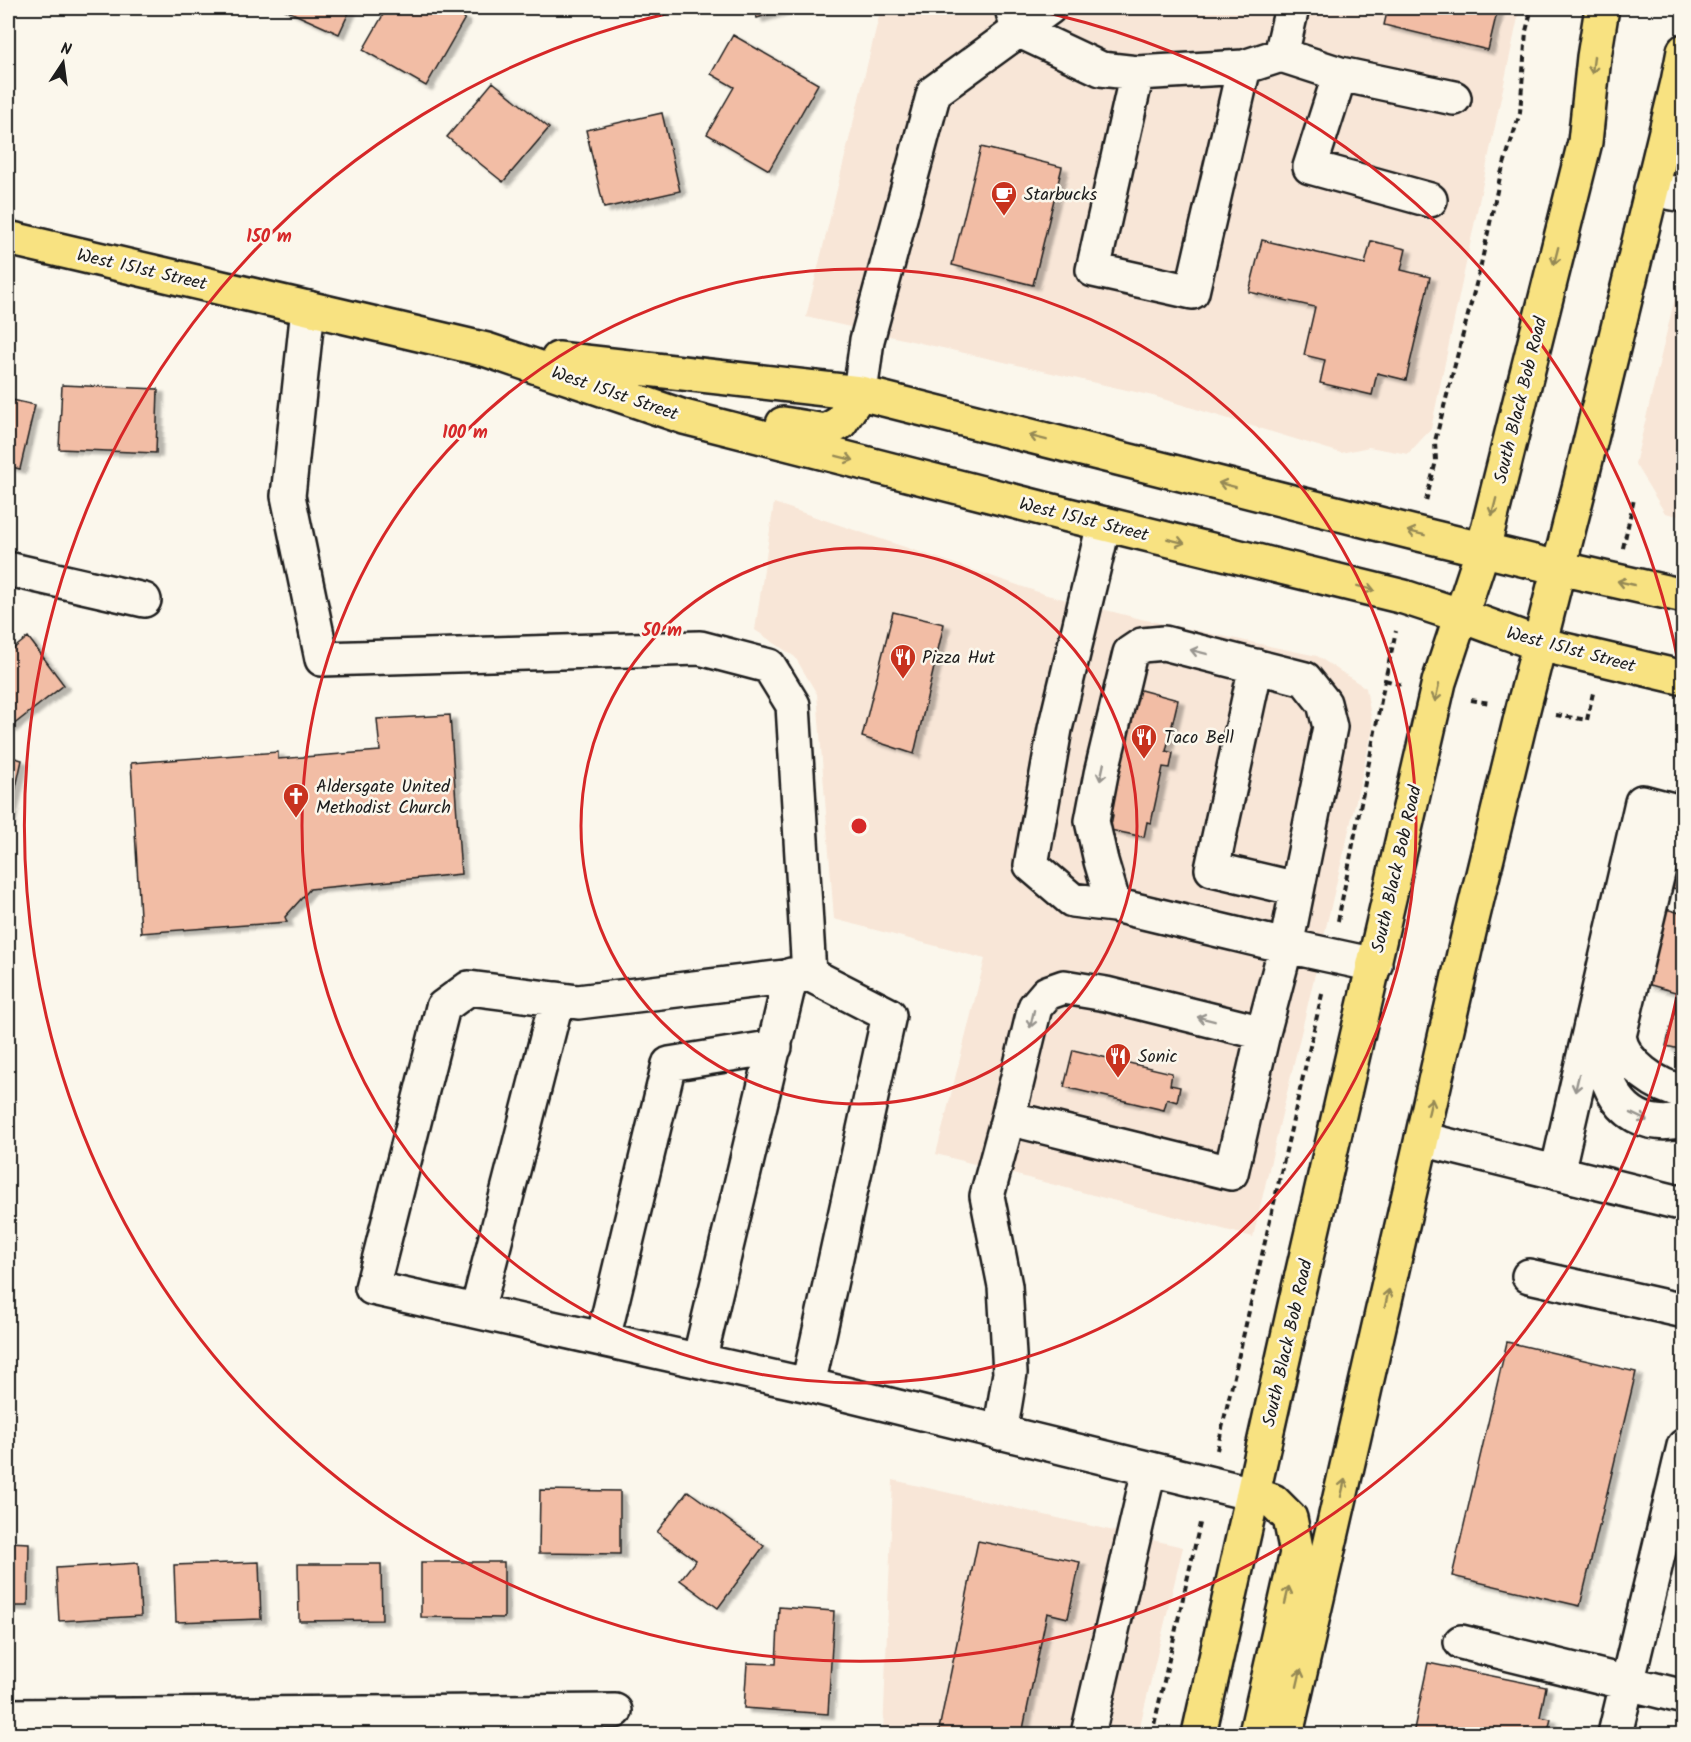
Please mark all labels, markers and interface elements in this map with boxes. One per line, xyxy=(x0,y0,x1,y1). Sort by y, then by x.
north arrow xyxy=(33,33,93,93)
text: N xyxy=(58,37,74,63)
one-way arrow xyxy=(1587,55,1598,75)
cafe icon: Starbucks xyxy=(989,179,1019,217)
place label: Starbucks xyxy=(1024,181,1097,210)
text: 150 m xyxy=(246,223,292,252)
street label: West 151st Street xyxy=(74,241,210,300)
one-way arrow xyxy=(1550,246,1562,265)
street label: South Black Bob Road xyxy=(1487,313,1556,487)
street label: West 151st Street xyxy=(547,359,683,430)
text: 100 m xyxy=(442,419,488,448)
one-way arrow xyxy=(1029,431,1048,443)
one-way arrow xyxy=(835,452,854,464)
one-way arrow xyxy=(1218,479,1237,491)
street label: West 151st Street xyxy=(1016,490,1152,551)
one-way arrow xyxy=(1487,497,1499,516)
one-way arrow xyxy=(1407,526,1426,538)
one-way arrow xyxy=(1166,536,1185,548)
one-way arrow xyxy=(1617,576,1636,588)
one-way arrow xyxy=(1356,582,1375,594)
text: 50 m xyxy=(641,617,682,646)
street label: West 151st Street xyxy=(1503,619,1639,682)
restaurant icon: Pizza Hut xyxy=(888,642,918,680)
place label: Pizza Hut xyxy=(922,644,996,673)
one-way arrow xyxy=(1190,645,1209,657)
one-way arrow xyxy=(1430,683,1442,702)
restaurant icon: Taco Bell xyxy=(1129,722,1159,760)
place label: Taco Bell xyxy=(1164,724,1234,753)
one-way arrow xyxy=(1096,762,1107,781)
place label: Aldersgate United Methodist Church xyxy=(316,773,451,823)
church icon: Aldersgate United Methodist Church xyxy=(281,781,311,819)
street label: South Black Bob Road xyxy=(1364,782,1431,956)
centre of rings xyxy=(849,816,869,836)
one-way arrow xyxy=(1026,1010,1038,1029)
one-way arrow xyxy=(1197,1012,1216,1024)
restaurant icon: Sonic xyxy=(1103,1041,1133,1079)
place label: Sonic xyxy=(1138,1043,1178,1072)
one-way arrow xyxy=(1571,1073,1582,1093)
one-way arrow xyxy=(1424,1098,1436,1117)
one-way arrow xyxy=(1630,1111,1648,1123)
street label: South Black Bob Road xyxy=(1255,1256,1322,1430)
one-way arrow xyxy=(1381,1288,1393,1307)
one-way arrow xyxy=(1338,1478,1349,1498)
one-way arrow xyxy=(1282,1586,1293,1606)
one-way arrow xyxy=(1293,1668,1305,1687)

